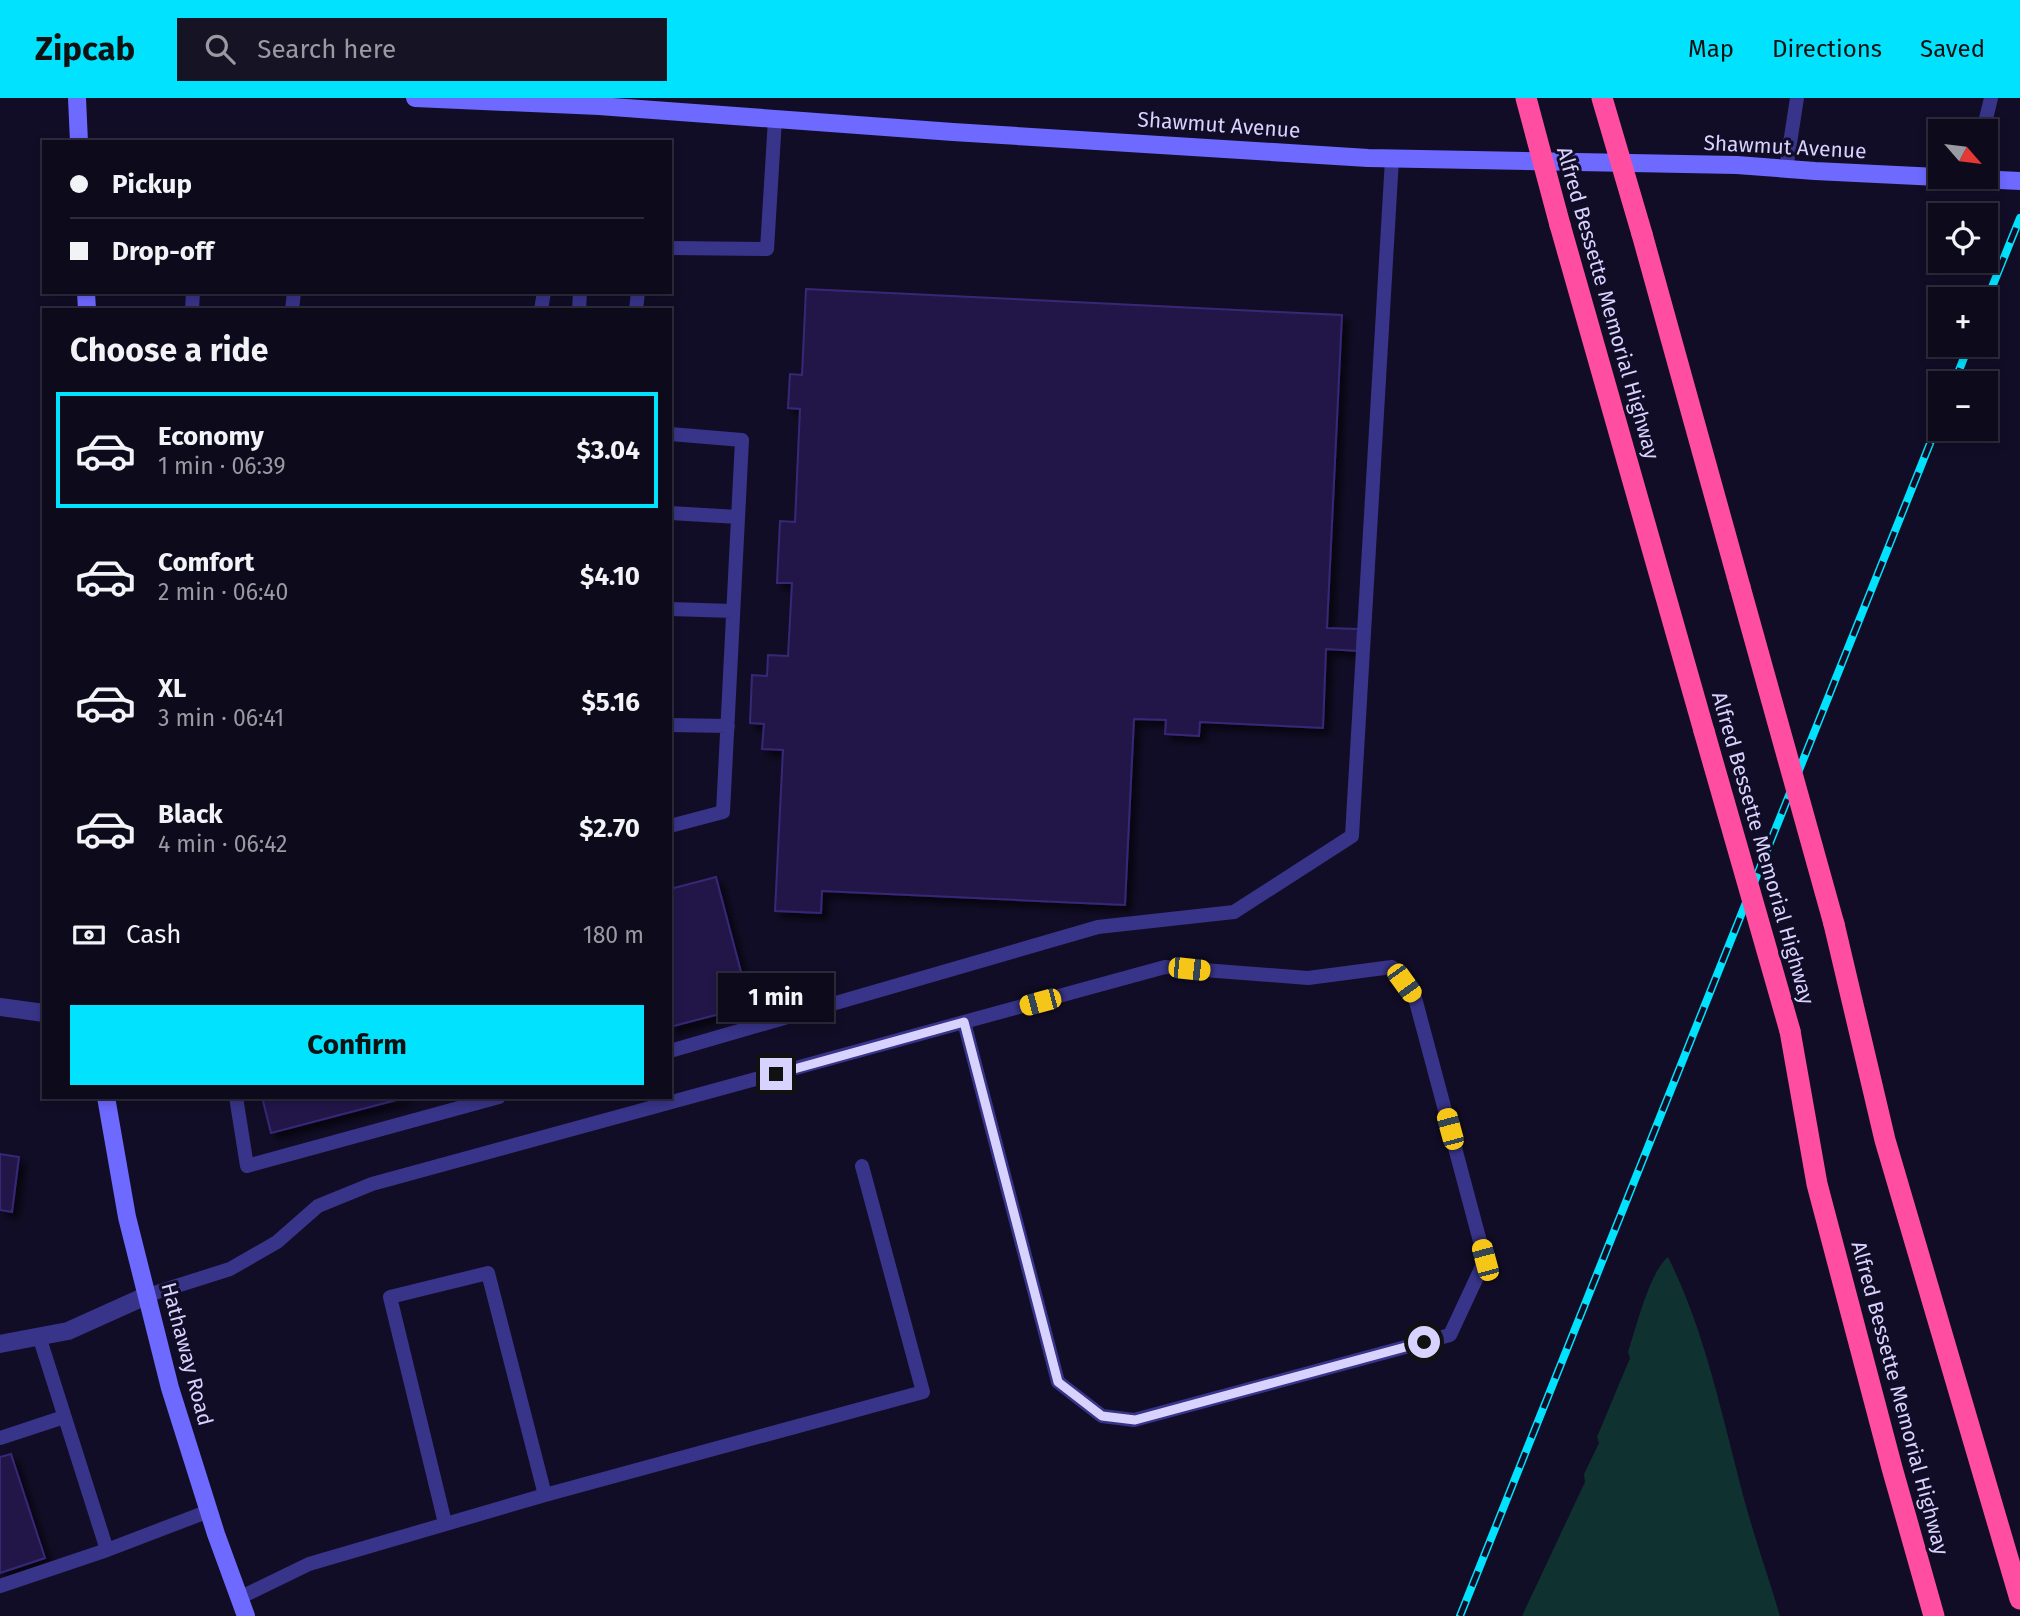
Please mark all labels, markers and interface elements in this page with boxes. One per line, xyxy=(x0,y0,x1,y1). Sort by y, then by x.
search box xyxy=(177,18,667,81)
text: Zipcab xyxy=(35,29,135,69)
icon: search xyxy=(201,30,239,68)
text: Search here xyxy=(257,34,396,65)
text: Map xyxy=(1688,35,1734,63)
text: Directions xyxy=(1772,35,1882,63)
text: Saved xyxy=(1920,35,1985,63)
street label: Shawmut Avenue xyxy=(1137,106,1301,144)
north arrow xyxy=(1928,119,1998,189)
map controls xyxy=(1928,119,1998,441)
street label: Shawmut Avenue xyxy=(1703,130,1867,164)
street label: Alfred Bessette Memorial Highway xyxy=(1551,144,1665,463)
text: Pickup xyxy=(112,169,192,200)
button: locate xyxy=(1928,203,1998,273)
text: Drop-off xyxy=(112,236,214,267)
button: + xyxy=(1928,287,1998,357)
text: Choose a ride xyxy=(70,331,268,369)
button: − xyxy=(1928,371,1998,441)
icon: car xyxy=(74,419,137,482)
text: Economy xyxy=(158,421,264,452)
text: $3.04 xyxy=(576,435,640,466)
text: 1 min · 06:39 xyxy=(158,452,286,480)
icon: car xyxy=(74,545,137,608)
text: Comfort xyxy=(158,547,254,578)
text: $4.10 xyxy=(580,561,640,592)
text: 2 min · 06:40 xyxy=(158,578,288,606)
icon: car xyxy=(74,671,137,734)
text: XL xyxy=(158,673,186,704)
text: $5.16 xyxy=(581,687,640,718)
street label: Alfred Bessette Memorial Highway xyxy=(1706,689,1820,1008)
text: 3 min · 06:41 xyxy=(158,704,284,732)
icon: car xyxy=(74,797,137,860)
text: Black xyxy=(158,799,223,830)
text: $2.70 xyxy=(579,813,640,844)
text: 4 min · 06:42 xyxy=(158,830,287,858)
icon: cash xyxy=(70,916,108,954)
text: Cash xyxy=(126,919,182,950)
text: 180 m xyxy=(583,921,644,949)
car xyxy=(1168,956,1211,982)
car xyxy=(1384,960,1425,1006)
callout: 1 min xyxy=(718,972,834,1021)
text: 1 min xyxy=(748,983,804,1011)
car xyxy=(1017,986,1064,1018)
button: Confirm xyxy=(70,1005,644,1085)
route end xyxy=(760,1058,792,1090)
car xyxy=(1435,1106,1466,1152)
car xyxy=(1470,1237,1501,1283)
street label: Alfred Bessette Memorial Highway xyxy=(1846,1238,1955,1558)
street label: Hathaway Road xyxy=(155,1280,219,1428)
route start xyxy=(1408,1326,1440,1358)

